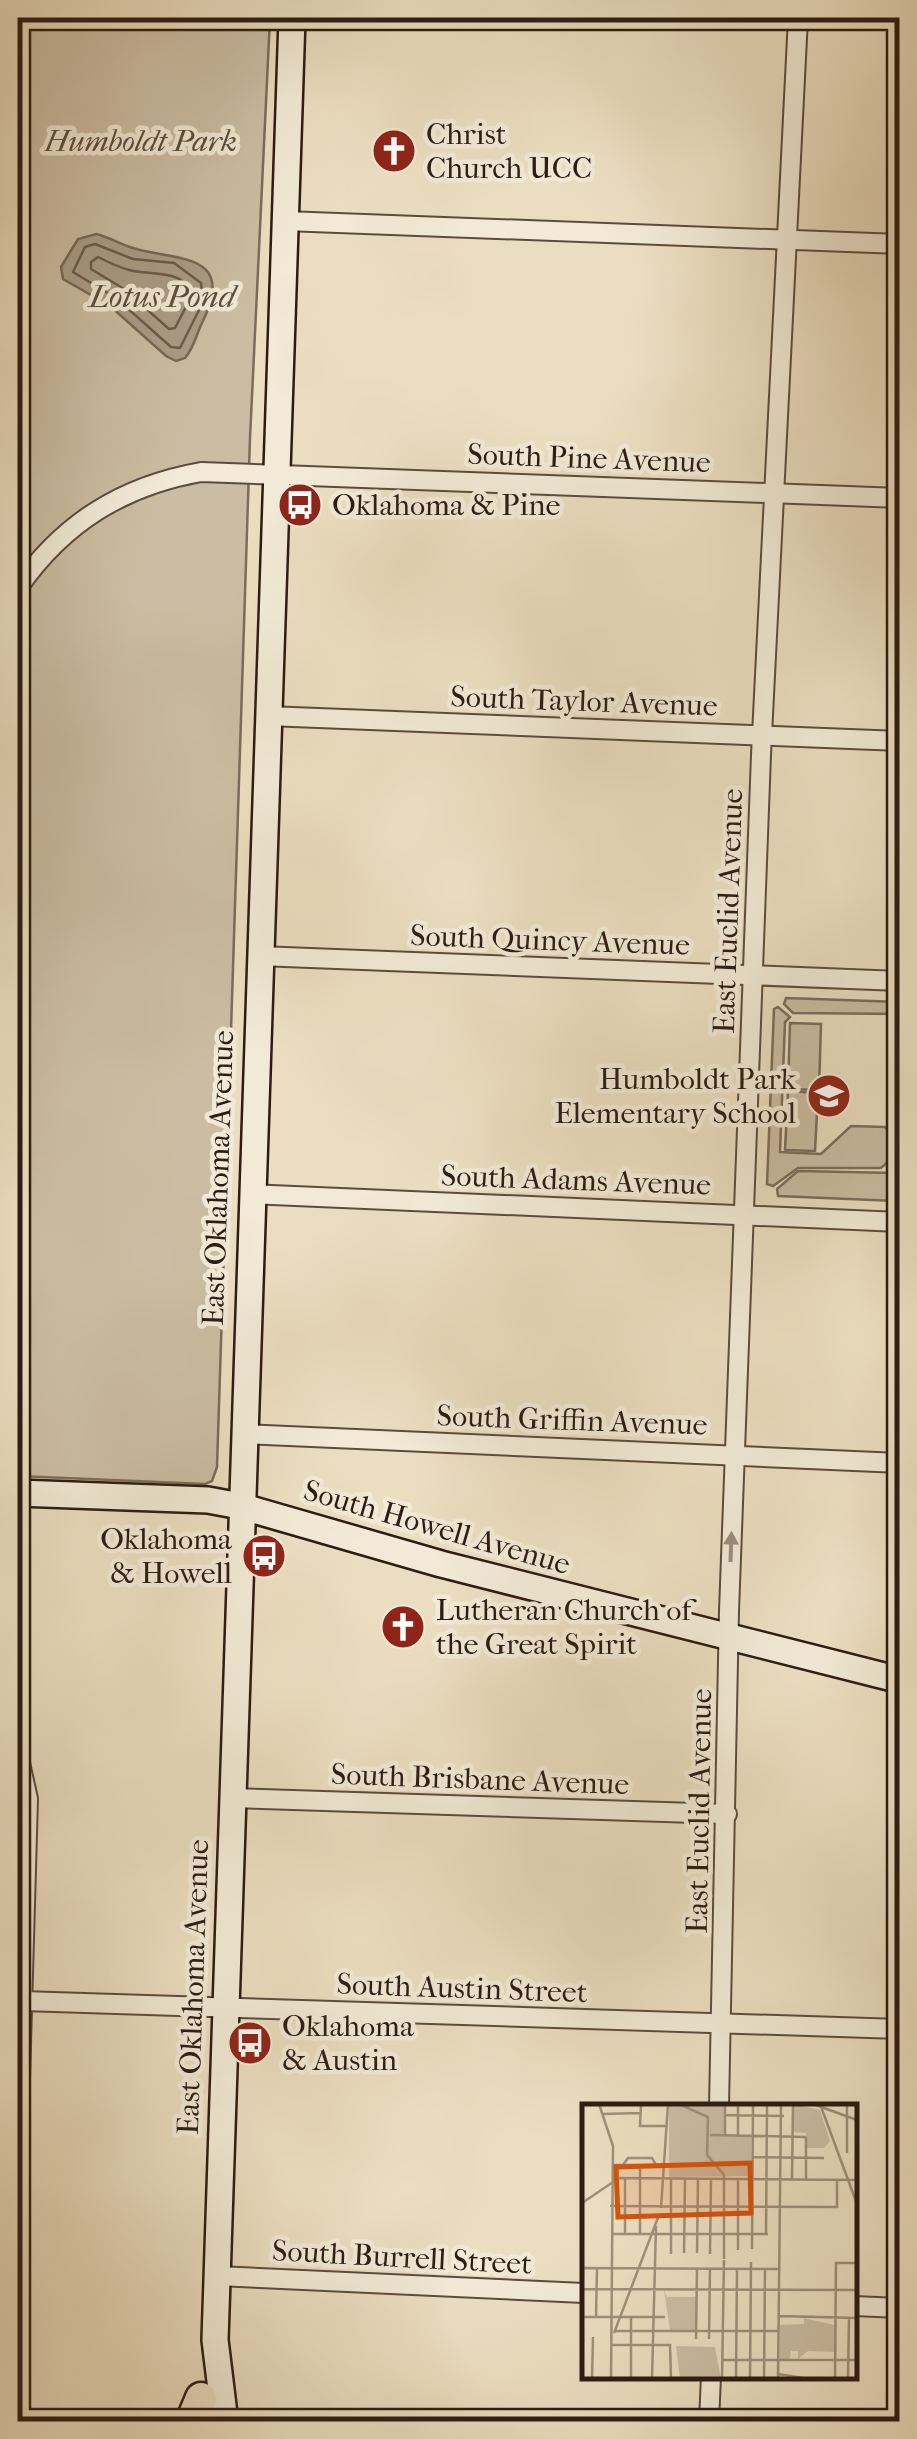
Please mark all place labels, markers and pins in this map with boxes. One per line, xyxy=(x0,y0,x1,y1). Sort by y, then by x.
place label: Christ Church UCC xyxy=(426,117,592,186)
church icon: Christ Church UCC xyxy=(371,128,417,174)
bus stop icon: Oklahoma & Pine xyxy=(277,482,323,528)
place label: Oklahoma & Pine xyxy=(332,488,561,523)
place label: Humboldt Park Elementary School xyxy=(554,1062,797,1131)
school or university icon: Humboldt Park Elementary School xyxy=(806,1073,852,1119)
place label: Oklahoma & Howell xyxy=(100,1522,233,1591)
bus stop icon: Oklahoma & Howell xyxy=(241,1533,287,1579)
place label: Lutheran Church of the Great Spirit xyxy=(436,1593,697,1662)
church icon: Lutheran Church of the Great Spirit xyxy=(380,1604,426,1650)
place label: Oklahoma & Austin xyxy=(282,2009,415,2078)
bus stop icon: Oklahoma & Austin xyxy=(227,2020,273,2066)

